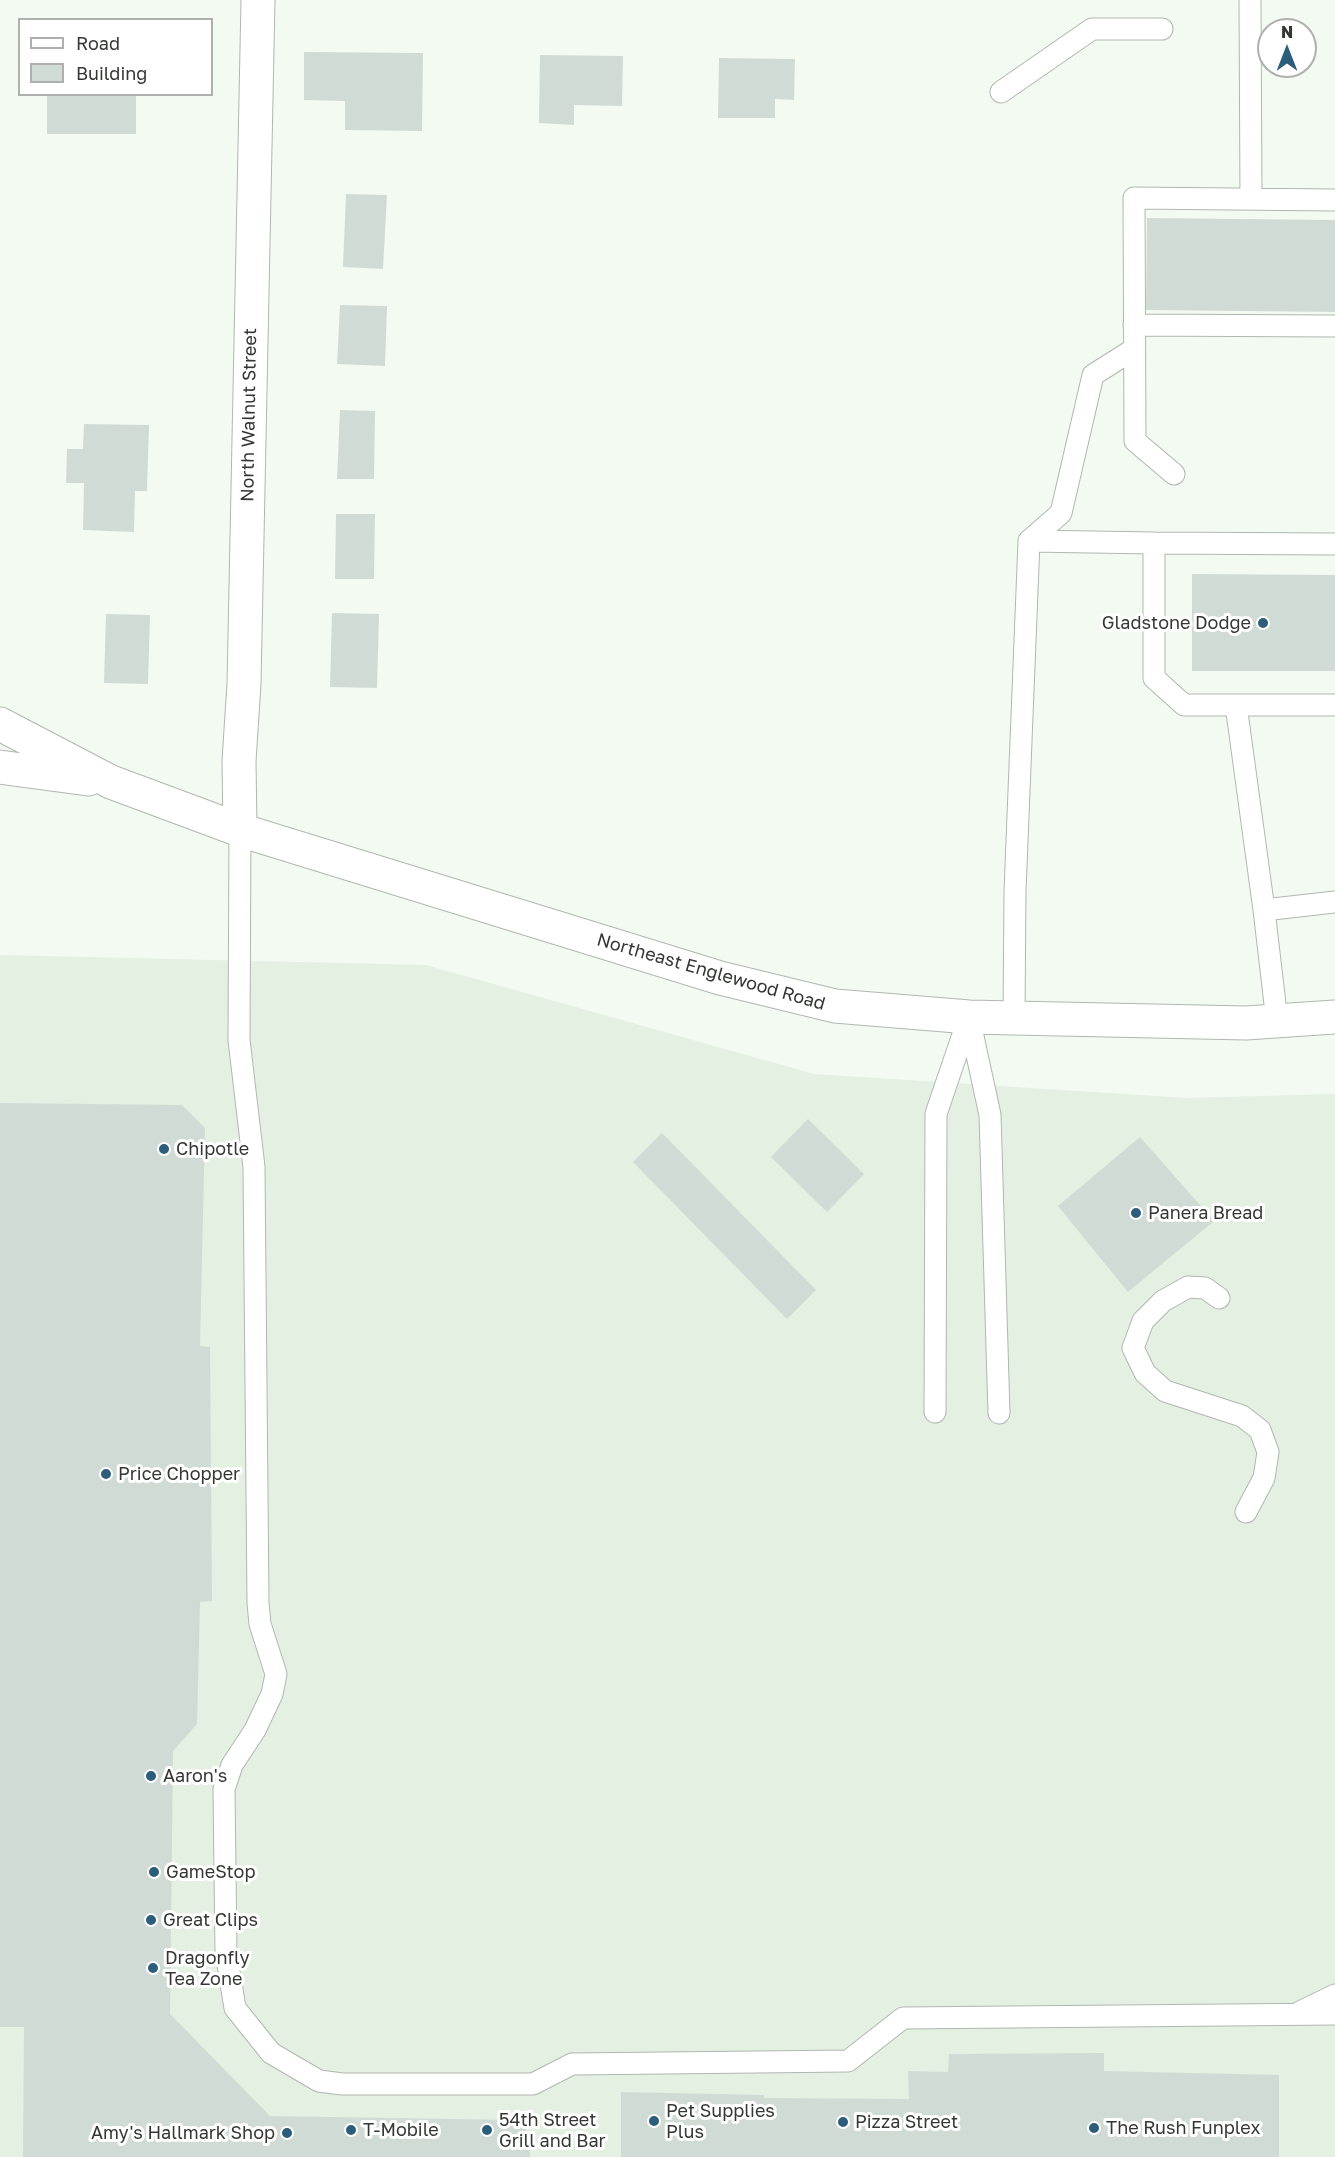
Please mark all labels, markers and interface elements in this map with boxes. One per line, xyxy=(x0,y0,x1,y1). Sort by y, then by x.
legend xyxy=(18,18,213,96)
north arrow xyxy=(1257,18,1317,78)
text: N xyxy=(1281,22,1293,42)
text: Road xyxy=(76,32,120,54)
text: Building xyxy=(76,62,147,84)
street label: North Walnut Street xyxy=(237,328,261,502)
place label: Gladstone Dodge xyxy=(1102,612,1251,634)
marker: Gladstone Dodge xyxy=(1256,616,1270,630)
street label: Northeast Englewood Road xyxy=(594,929,828,1015)
place label: Chipotle xyxy=(176,1138,249,1160)
marker: Chipotle xyxy=(157,1142,171,1156)
place label: Panera Bread xyxy=(1148,1202,1263,1224)
marker: Panera Bread xyxy=(1129,1206,1143,1220)
place label: Price Chopper xyxy=(118,1463,240,1485)
marker: Price Chopper xyxy=(99,1467,113,1481)
place label: Aaron's xyxy=(163,1765,227,1787)
marker: Aaron's xyxy=(144,1769,158,1783)
place label: GameStop xyxy=(166,1861,255,1883)
marker: GameStop xyxy=(147,1865,161,1879)
place label: Great Clips xyxy=(163,1909,258,1931)
marker: Great Clips xyxy=(144,1913,158,1927)
place label: Dragonfly Tea Zone xyxy=(165,1947,250,1990)
marker: Dragonfly Tea Zone xyxy=(146,1961,160,1975)
place label: Pet Supplies Plus xyxy=(666,2100,775,2142)
place label: 54th Street Grill and Bar xyxy=(499,2109,606,2152)
place label: Pizza Street xyxy=(855,2111,958,2133)
marker: Pet Supplies Plus xyxy=(647,2114,661,2128)
marker: Pizza Street xyxy=(836,2115,850,2129)
place label: The Rush Funplex xyxy=(1106,2117,1260,2139)
place label: T-Mobile xyxy=(363,2119,439,2141)
marker: The Rush Funplex xyxy=(1087,2121,1101,2135)
place label: Amy's Hallmark Shop xyxy=(91,2122,275,2144)
marker: T-Mobile xyxy=(344,2123,358,2137)
marker: 54th Street Grill and Bar xyxy=(480,2123,494,2137)
marker: Amy's Hallmark Shop xyxy=(280,2126,294,2140)

